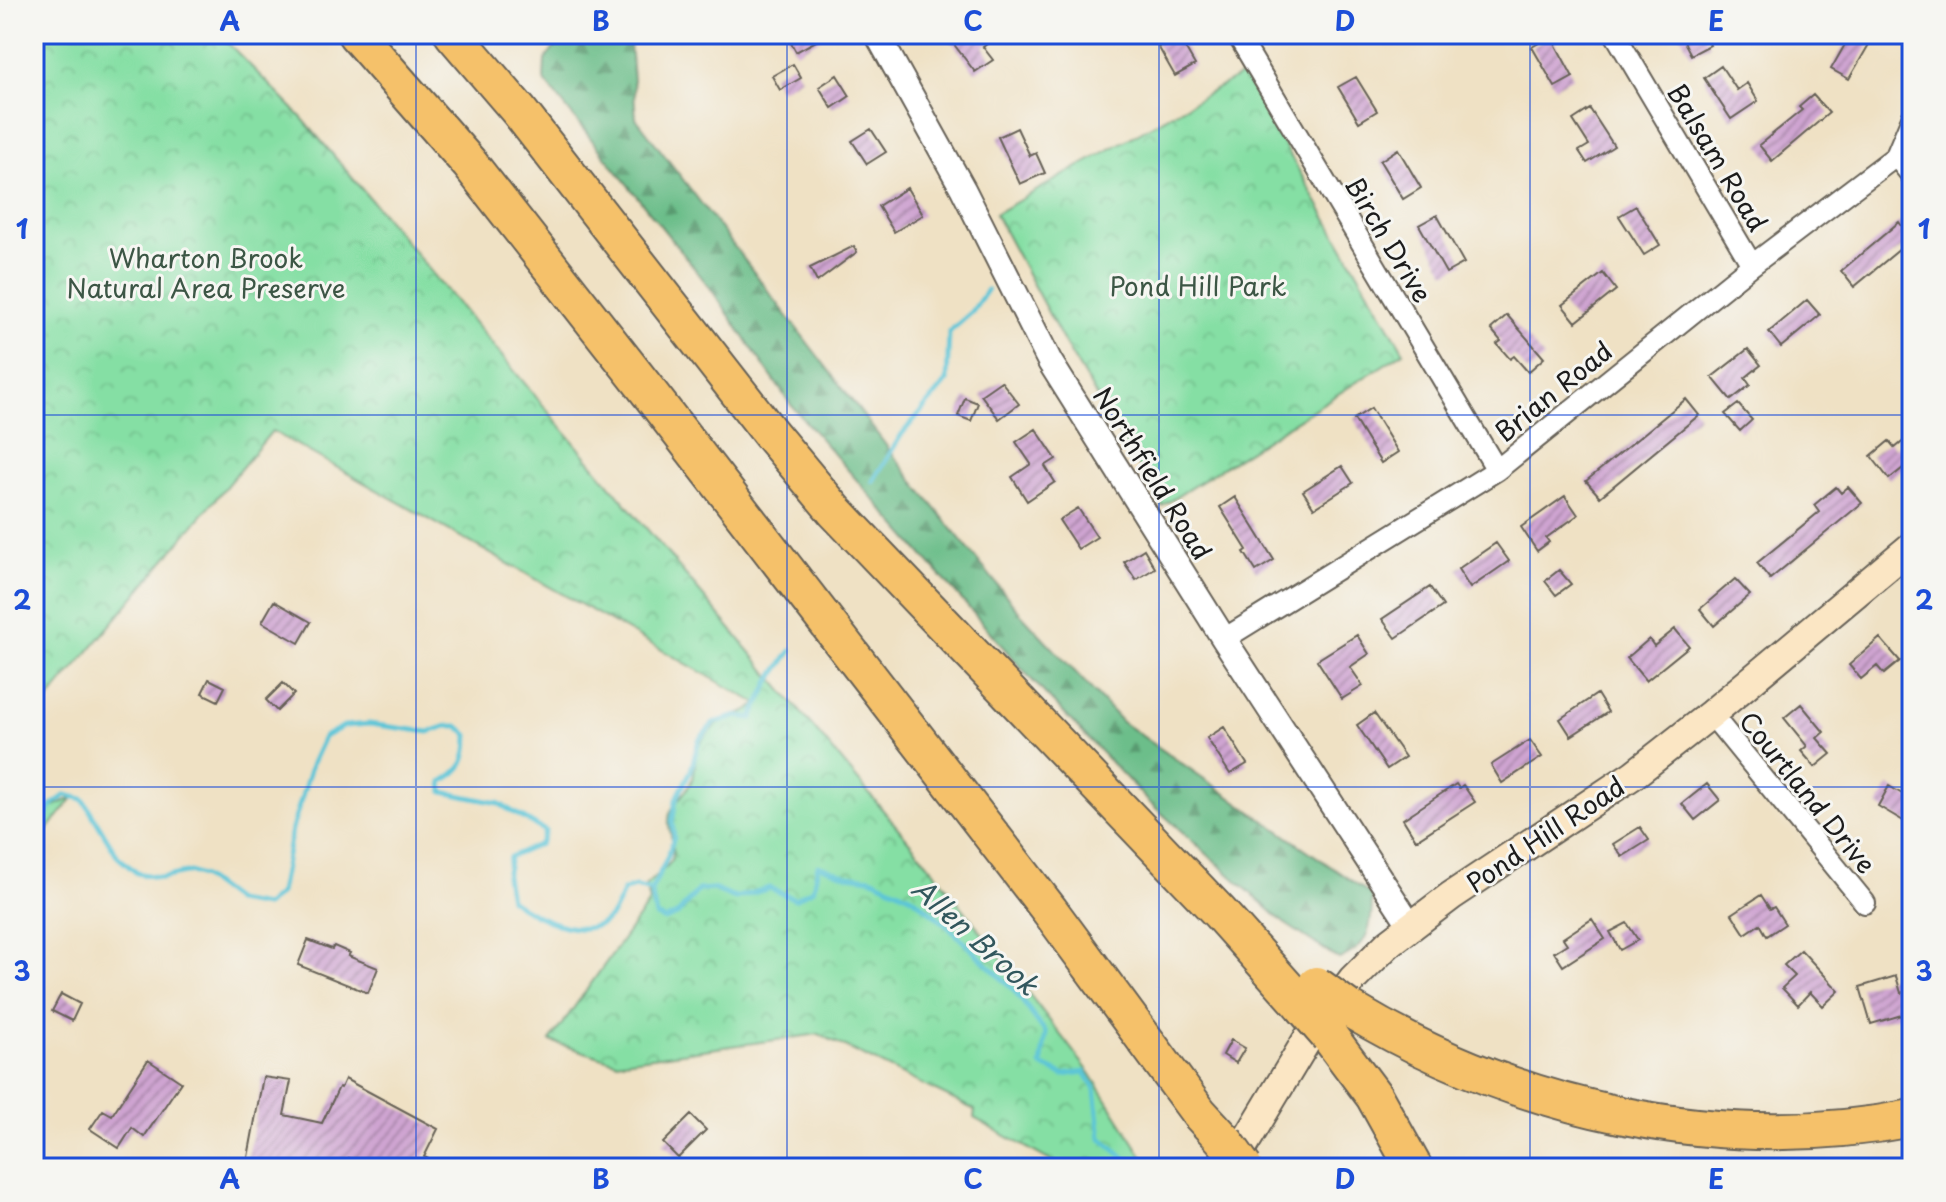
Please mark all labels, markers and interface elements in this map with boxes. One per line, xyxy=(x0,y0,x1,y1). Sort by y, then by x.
text: A xyxy=(220,1,240,40)
text: B xyxy=(592,1,610,40)
text: C xyxy=(963,1,983,40)
text: D xyxy=(1335,1,1355,40)
text: E xyxy=(1708,1,1724,40)
street label: Balsam Road xyxy=(1658,76,1778,238)
street label: Birch Drive xyxy=(1336,168,1442,310)
text: 1 xyxy=(16,209,28,248)
text: 1 xyxy=(1918,209,1930,248)
park label: Wharton Brook Natural Area Preserve xyxy=(66,238,346,307)
park label: Pond Hill Park xyxy=(1109,266,1287,305)
street label: Brian Road xyxy=(1486,331,1620,451)
street label: Northfield Road xyxy=(1084,379,1222,567)
text: 2 xyxy=(13,580,31,619)
text: 2 xyxy=(1915,580,1933,619)
street label: Courtland Drive xyxy=(1730,702,1886,882)
street label: Pond Hill Road xyxy=(1458,766,1632,902)
water label: Allen Brook xyxy=(903,867,1050,1005)
text: 3 xyxy=(13,951,31,990)
text: 3 xyxy=(1915,951,1933,990)
text: A xyxy=(220,1159,240,1198)
text: B xyxy=(592,1159,610,1198)
text: C xyxy=(963,1159,983,1198)
text: D xyxy=(1335,1159,1355,1198)
text: E xyxy=(1708,1159,1724,1198)

